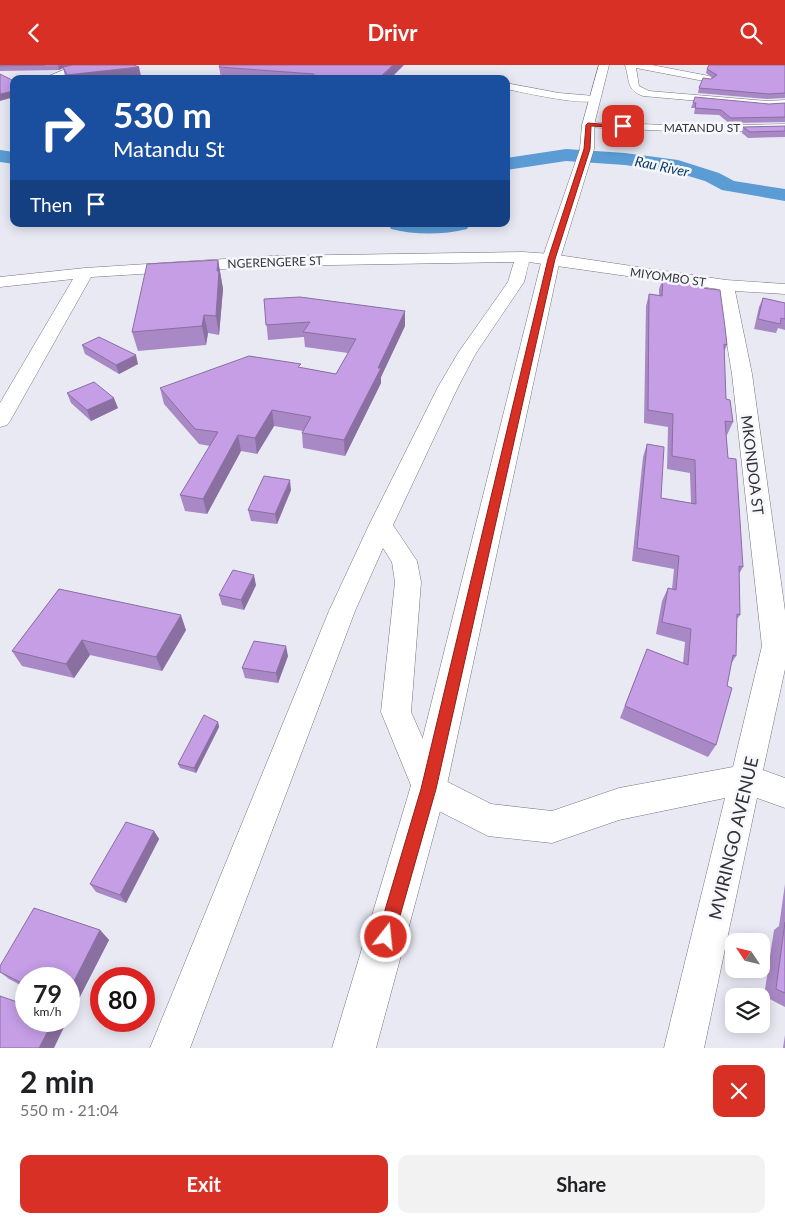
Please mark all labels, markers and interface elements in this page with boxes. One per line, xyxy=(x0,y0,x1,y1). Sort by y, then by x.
icon: back xyxy=(20,19,48,47)
text: Drivr xyxy=(367,19,418,46)
icon: search xyxy=(737,19,765,47)
text: 530 m xyxy=(113,93,212,135)
icon: right xyxy=(30,95,95,160)
pin xyxy=(602,105,644,147)
icon: arrive xyxy=(609,112,637,140)
street label: MATANDU ST xyxy=(664,120,740,135)
text: Matandu St xyxy=(113,135,225,162)
water label: Rau River xyxy=(633,152,691,180)
icon: arrive xyxy=(82,190,110,218)
text: Then xyxy=(30,193,72,216)
street label: NGERENGERE ST xyxy=(227,253,323,271)
street label: MIYOMBO ST xyxy=(629,264,707,290)
street label: MKONDOA ST xyxy=(738,414,768,516)
street label: MVIRINGO AVENUE xyxy=(704,754,762,922)
position arrow xyxy=(359,910,411,962)
north arrow xyxy=(725,933,770,977)
map controls xyxy=(725,933,770,1033)
speed limit sign: 80 xyxy=(90,967,155,1032)
text: 79 xyxy=(33,978,62,1008)
button: layers xyxy=(725,988,770,1033)
text: km/h xyxy=(33,1004,62,1019)
text: 2 min xyxy=(20,1063,94,1099)
button: close xyxy=(713,1065,765,1117)
text: 550 m · 21:04 xyxy=(20,1100,119,1119)
button: Exit xyxy=(20,1155,388,1213)
button: Share xyxy=(398,1155,765,1213)

